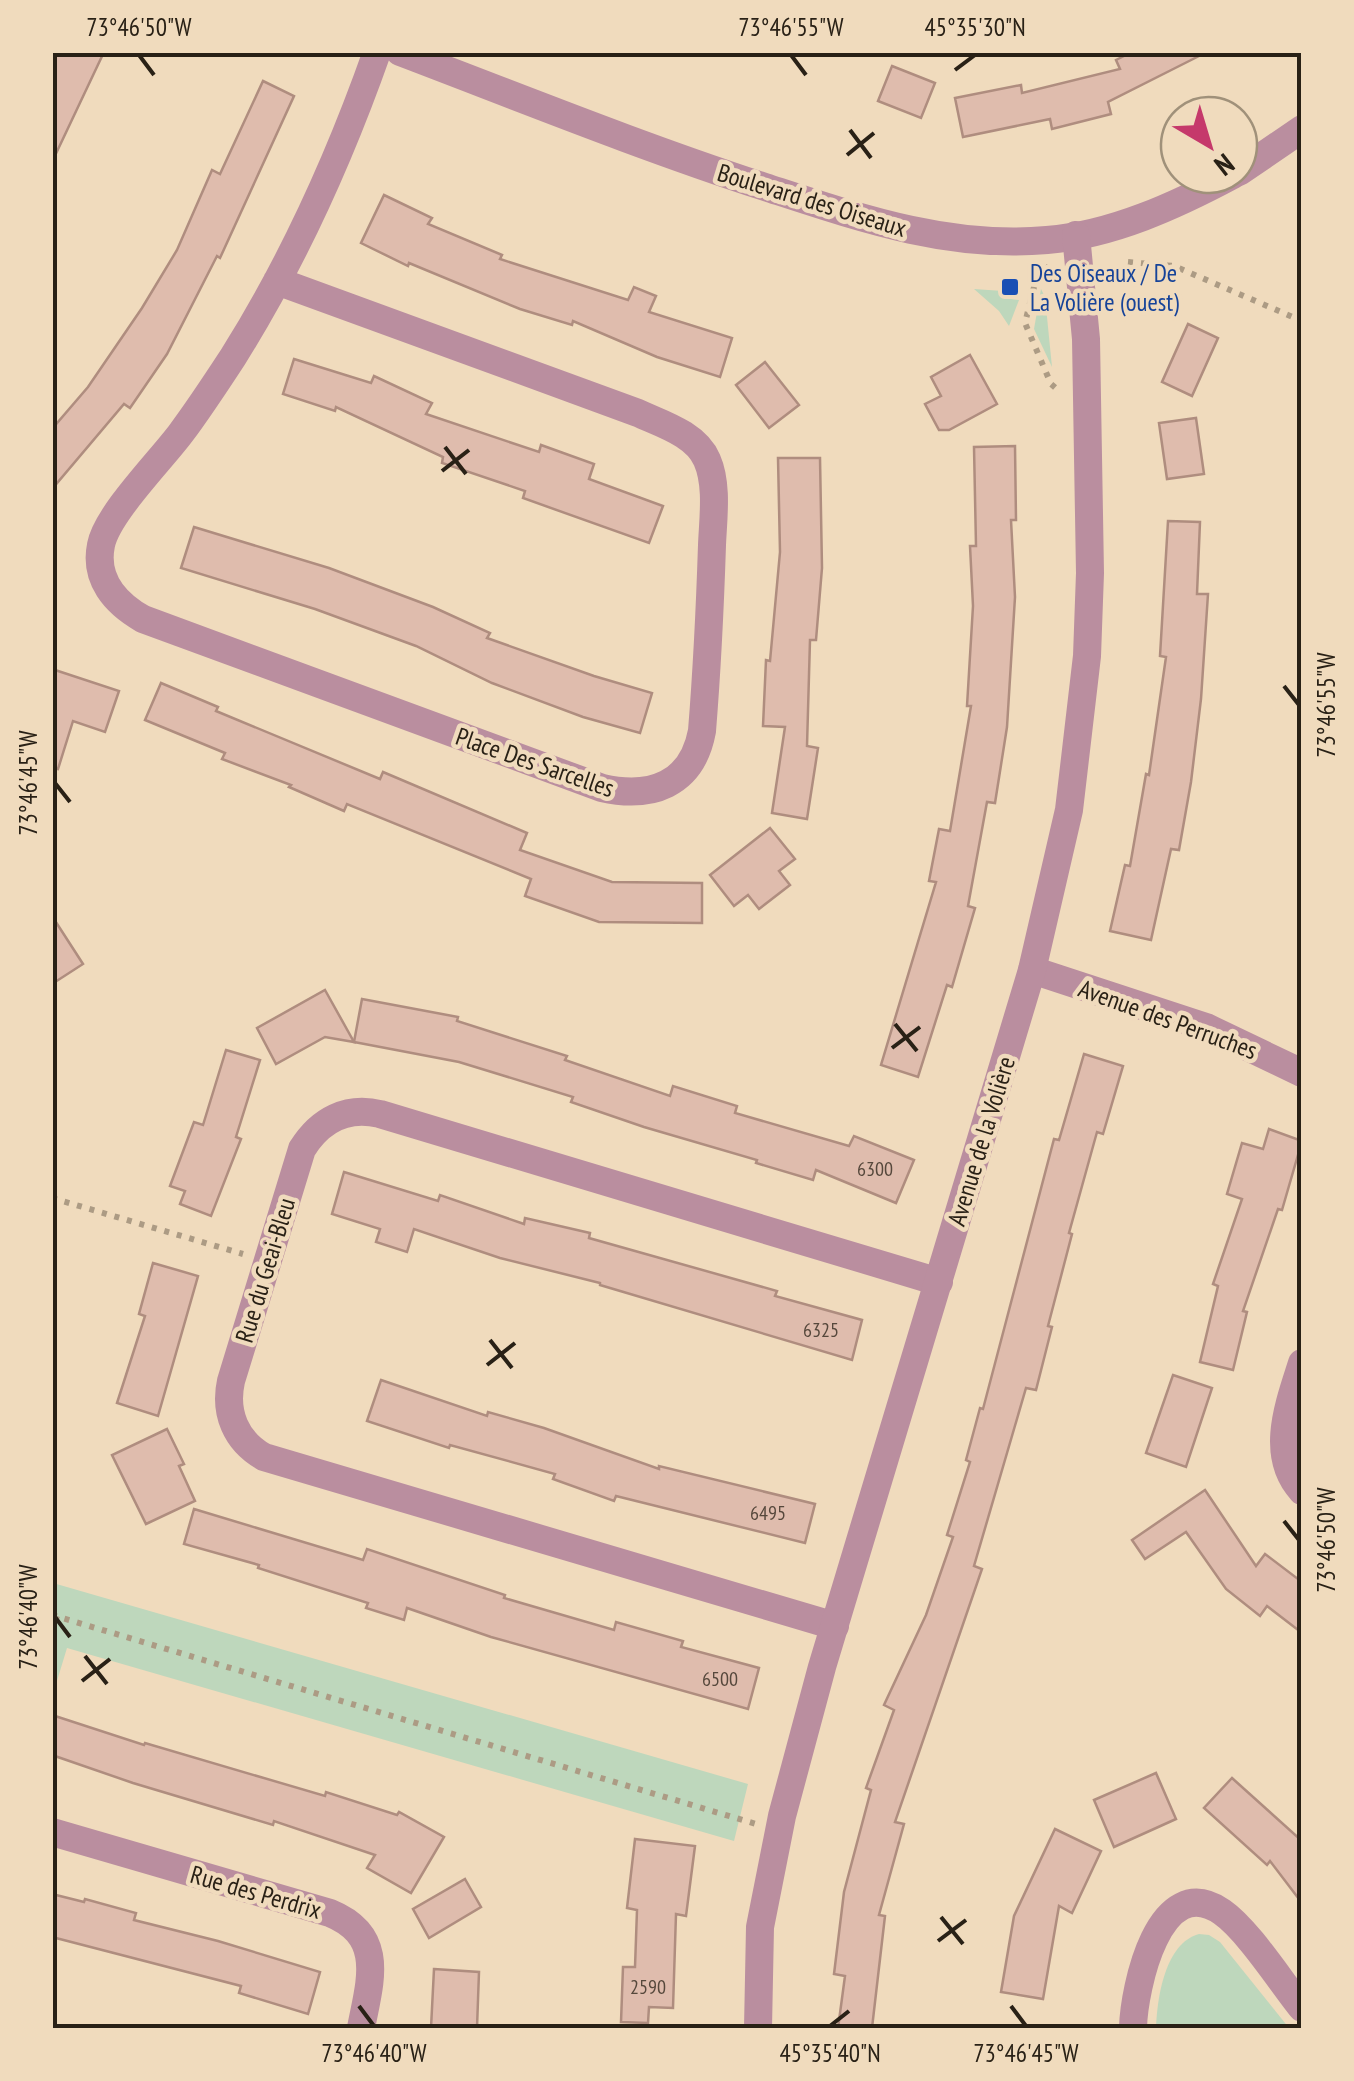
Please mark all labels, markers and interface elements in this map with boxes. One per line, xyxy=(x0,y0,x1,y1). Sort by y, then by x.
text: 73°46'50"W xyxy=(86,11,192,43)
text: 73°46'55"W xyxy=(738,11,844,43)
text: 45°35'30"N xyxy=(924,11,1026,43)
north arrow xyxy=(1159,95,1259,195)
text: N xyxy=(1207,146,1242,184)
street label: Boulevard des Oiseaux xyxy=(714,156,910,244)
place label: Des Oiseaux / De La Volière (ouest) xyxy=(1030,257,1179,318)
marker: Des Oiseaux / De La Volière (ouest) xyxy=(999,276,1021,298)
text: 73°46'55"W xyxy=(1310,652,1342,758)
street label: Place Des Sarcelles xyxy=(452,720,618,804)
text: 73°46'45"W xyxy=(12,730,44,836)
street label: Avenue des Perruches xyxy=(1074,972,1262,1066)
street label: Avenue de la Volière xyxy=(940,1052,1022,1230)
house number: 6300 xyxy=(857,1156,893,1182)
street label: Rue du Geai-Bleu xyxy=(228,1194,302,1346)
house number: 6325 xyxy=(803,1317,839,1343)
text: 73°46'50"W xyxy=(1310,1487,1342,1593)
house number: 6495 xyxy=(750,1500,786,1526)
text: 73°46'40"W xyxy=(12,1564,44,1670)
house number: 6500 xyxy=(702,1666,738,1692)
street label: Rue des Perdrix xyxy=(187,1858,325,1926)
house number: 2590 xyxy=(630,1974,666,2000)
text: 73°46'40"W xyxy=(321,2037,427,2069)
text: 45°35'40"N xyxy=(779,2037,881,2069)
text: 73°46'45"W xyxy=(973,2037,1079,2069)

